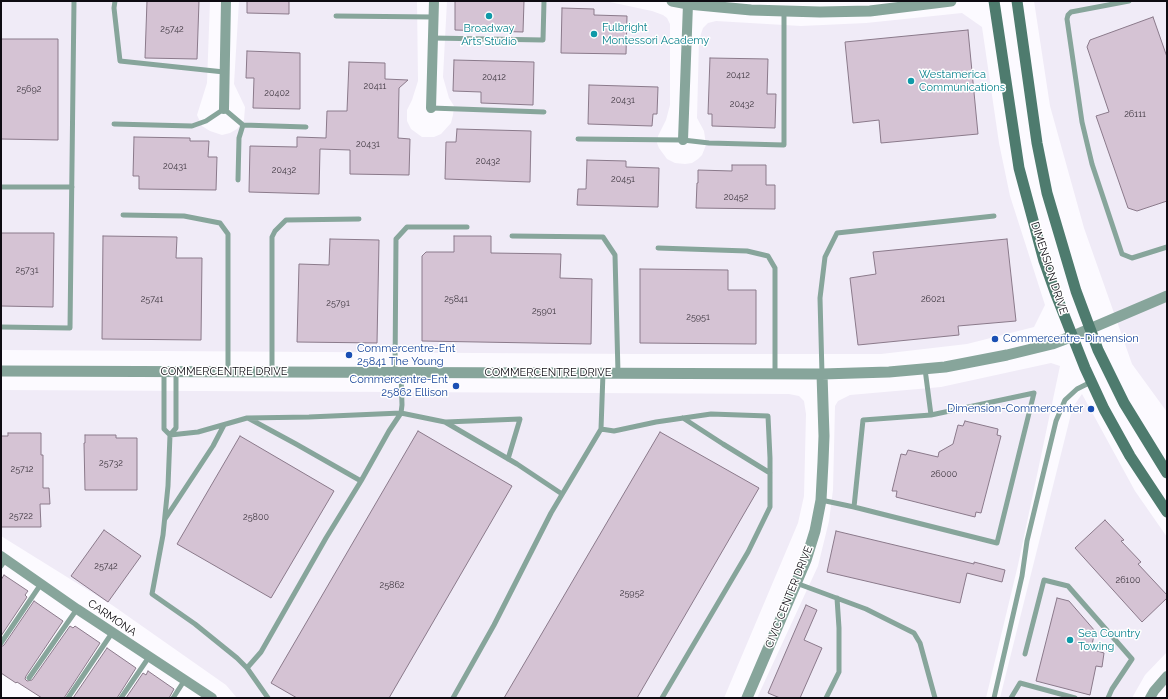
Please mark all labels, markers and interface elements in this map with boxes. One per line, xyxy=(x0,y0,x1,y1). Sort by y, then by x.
marker: Broadway Arts Studio xyxy=(484,11,494,21)
place label: Fulbright Montessori Academy xyxy=(602,21,709,47)
place label: Broadway Arts Studio xyxy=(461,22,517,48)
house number: 25742 xyxy=(160,24,184,34)
marker: Fulbright Montessori Academy xyxy=(589,29,599,39)
place label: Westamerica Communications xyxy=(919,68,1005,94)
house number: 20412 xyxy=(726,70,750,80)
house number: 20412 xyxy=(482,72,506,82)
marker: Westamerica Communications xyxy=(906,76,916,86)
house number: 20411 xyxy=(364,81,386,91)
house number: 25692 xyxy=(17,84,41,94)
house number: 20402 xyxy=(264,88,290,98)
house number: 20431 xyxy=(611,95,635,105)
house number: 20432 xyxy=(730,99,754,109)
house number: 26111 xyxy=(1124,109,1146,119)
house number: 20431 xyxy=(356,139,380,149)
house number: 20432 xyxy=(476,156,500,166)
house number: 20431 xyxy=(163,161,187,171)
house number: 20432 xyxy=(272,165,296,175)
house number: 20451 xyxy=(611,174,635,184)
house number: 20452 xyxy=(724,192,748,202)
street label: DIMENSION DRIVE xyxy=(1028,220,1070,316)
house number: 25731 xyxy=(15,265,39,275)
house number: 25741 xyxy=(141,294,163,304)
house number: 25841 xyxy=(444,294,468,304)
house number: 26021 xyxy=(921,294,945,304)
house number: 25791 xyxy=(326,298,350,308)
house number: 25901 xyxy=(532,306,556,316)
house number: 25951 xyxy=(686,312,710,322)
place label: Commercentre-Dimension xyxy=(1003,332,1139,346)
marker: Commercentre-Dimension xyxy=(990,334,1000,344)
place label: Commercentre-Ent 25841 The Young xyxy=(357,342,455,368)
marker: Commercentre-Ent 25841 The Young xyxy=(344,350,354,360)
street label: COMMERCENTRE DRIVE xyxy=(161,365,287,379)
street label: COMMERCENTRE DRIVE xyxy=(485,366,611,380)
place label: Commercentre-Ent 25862 Ellison xyxy=(350,373,448,399)
marker: Commercentre-Ent 25862 Ellison xyxy=(451,381,461,391)
place label: Dimension-Commercenter xyxy=(947,402,1083,416)
marker: Dimension-Commercenter xyxy=(1086,404,1096,414)
house number: 25732 xyxy=(99,458,123,468)
house number: 25712 xyxy=(11,464,33,474)
house number: 26000 xyxy=(931,469,957,479)
house number: 25722 xyxy=(9,511,33,521)
house number: 25800 xyxy=(243,512,269,522)
street label: CIVIC CENTER DRIVE xyxy=(762,544,816,650)
house number: 25742 xyxy=(94,561,118,571)
house number: 26100 xyxy=(1116,575,1140,585)
house number: 25862 xyxy=(379,580,405,590)
house number: 25952 xyxy=(620,588,644,598)
street label: CARMONA xyxy=(85,597,139,639)
place label: Sea Country Towing xyxy=(1078,627,1140,653)
marker: Sea Country Towing xyxy=(1065,635,1075,645)

